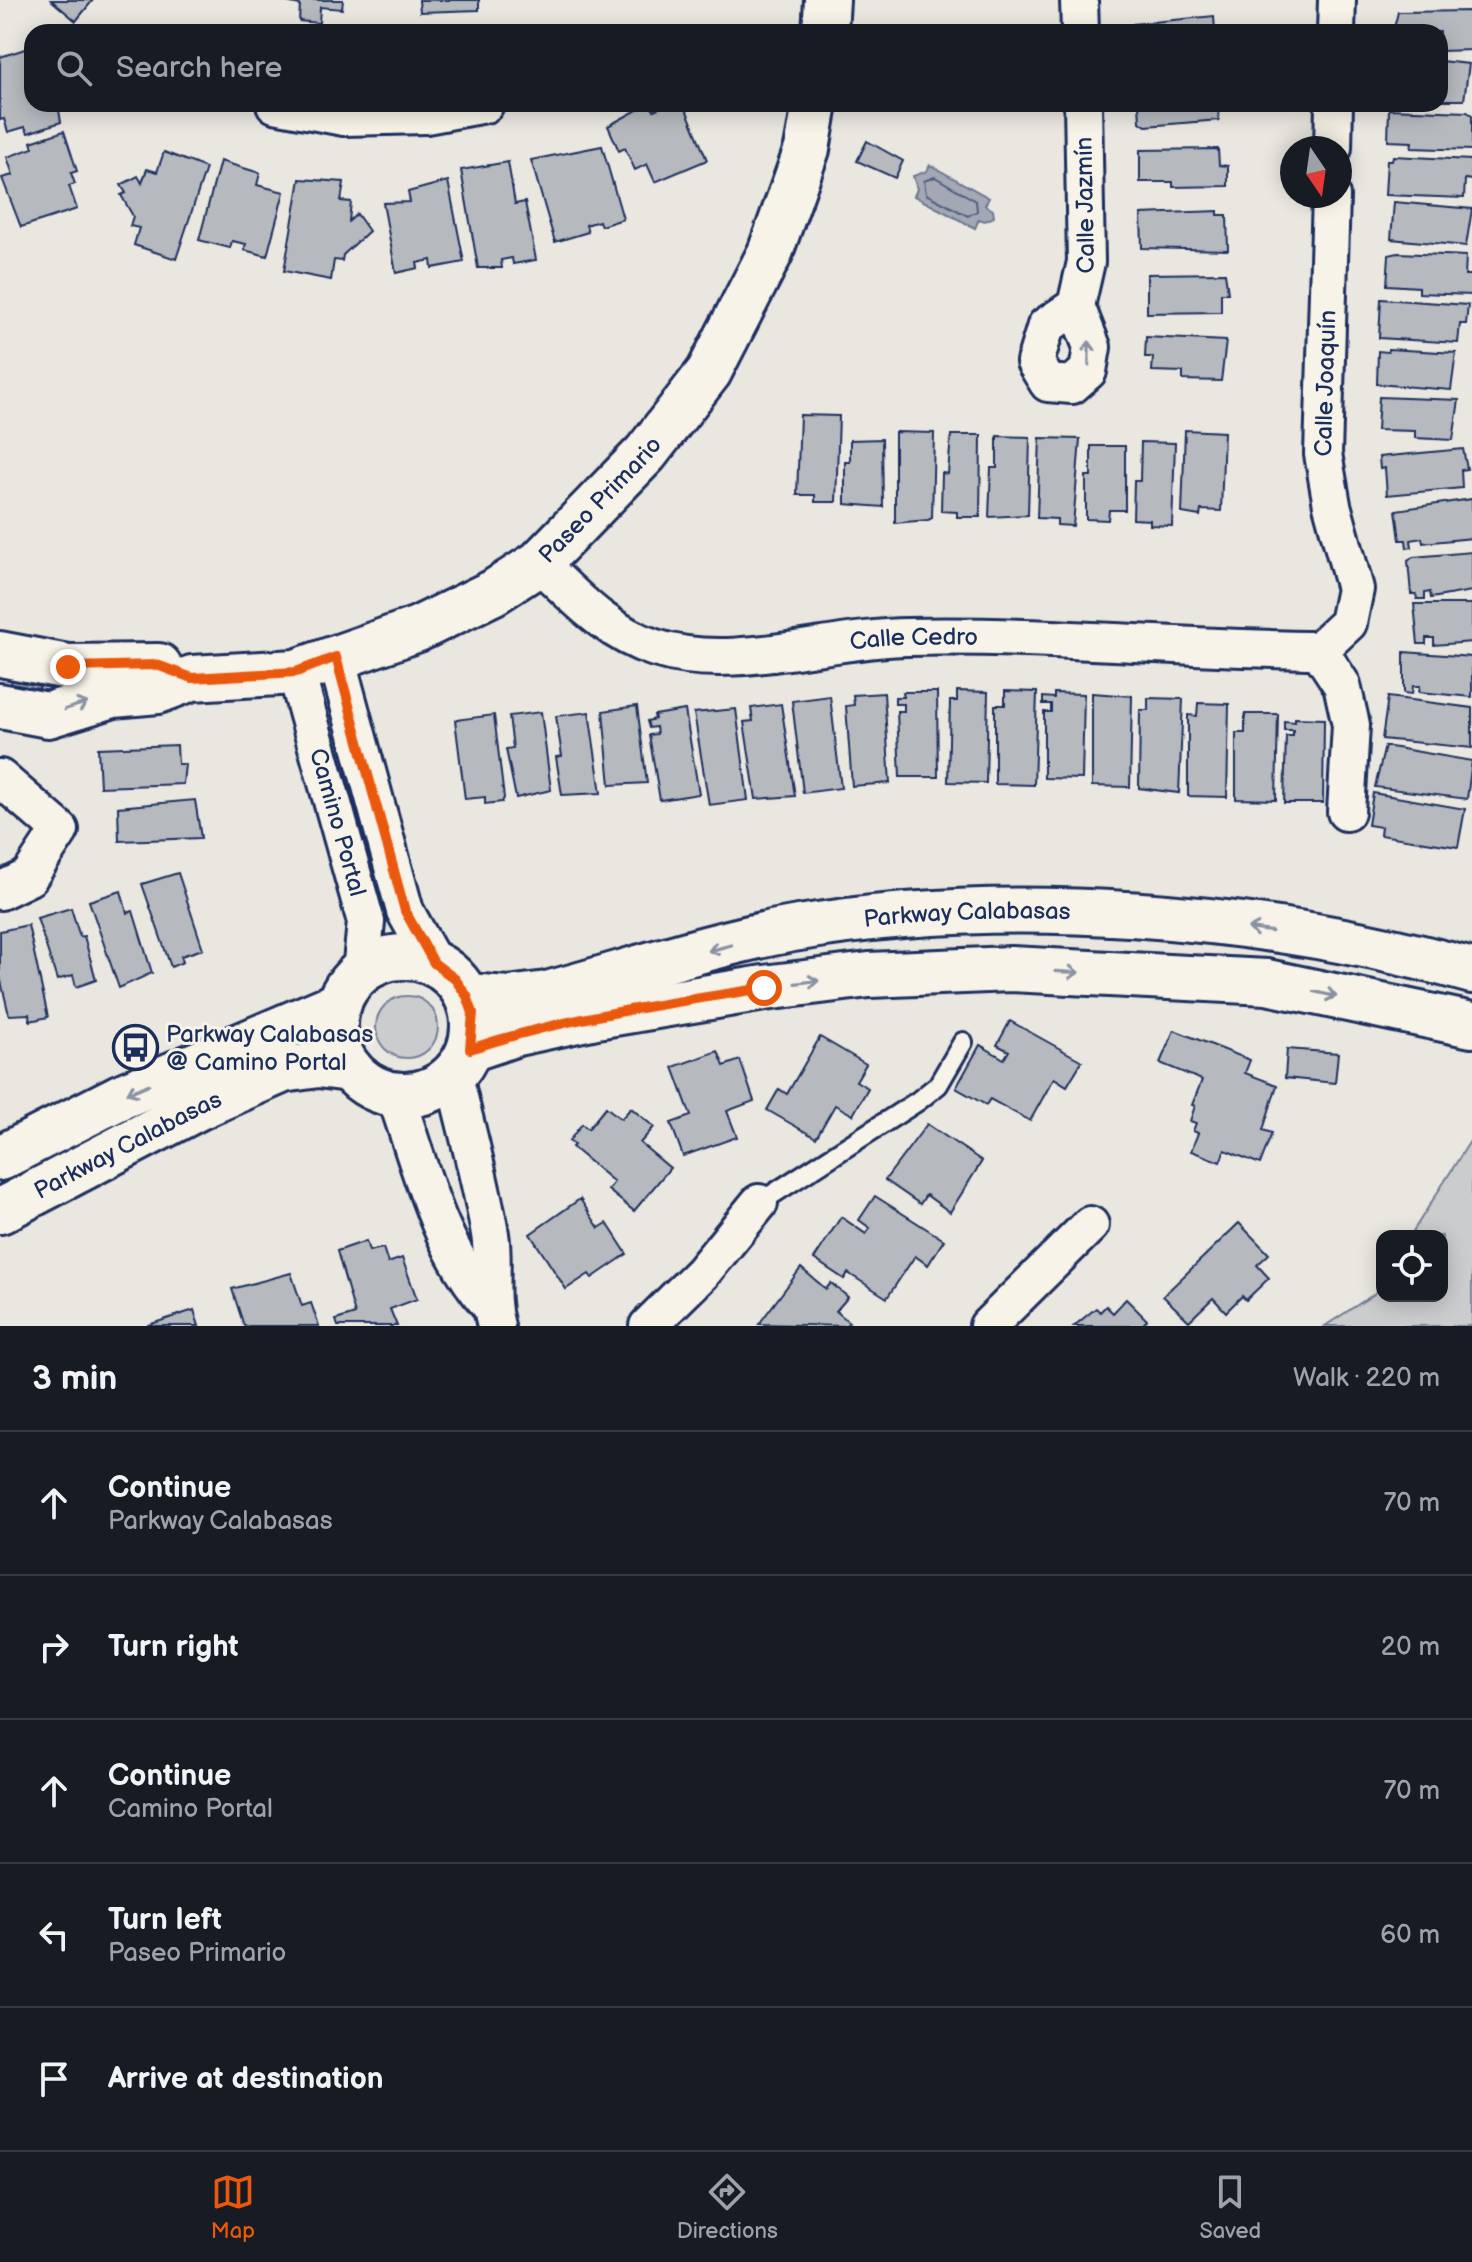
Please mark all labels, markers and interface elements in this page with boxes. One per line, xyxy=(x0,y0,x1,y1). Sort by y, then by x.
search box xyxy=(24,24,1448,112)
icon: search xyxy=(52,46,96,90)
text: Search here xyxy=(116,50,282,86)
street label: Calle Jazmín xyxy=(1070,136,1102,277)
north arrow xyxy=(1280,136,1352,208)
street label: Calle Joaquín xyxy=(1309,310,1342,457)
one-way arrow xyxy=(1081,340,1097,366)
street label: Paseo Primario xyxy=(533,431,668,569)
street label: Calle Cedro xyxy=(848,623,978,657)
route end xyxy=(50,649,86,685)
one-way arrow xyxy=(62,698,88,713)
street label: Camino Portal xyxy=(303,745,372,900)
street label: Parkway Calabasas xyxy=(862,897,1071,934)
one-way arrow xyxy=(1247,922,1273,937)
one-way arrow xyxy=(707,942,733,957)
one-way arrow xyxy=(1053,965,1080,980)
route start xyxy=(746,970,782,1006)
one-way arrow xyxy=(793,975,820,990)
one-way arrow xyxy=(1312,987,1337,1002)
place label: Parkway Calabasas @ Camino Portal xyxy=(166,1020,373,1077)
bus stop icon: Parkway Calabasas @ Camino Portal xyxy=(111,1024,159,1072)
one-way arrow xyxy=(126,1083,151,1098)
street label: Parkway Calabasas xyxy=(29,1085,226,1206)
map controls xyxy=(1376,1230,1448,1302)
button: locate xyxy=(1376,1230,1448,1302)
text: 3 min xyxy=(32,1358,117,1399)
text: Walk · 220 m xyxy=(1293,1363,1440,1394)
text: Continue xyxy=(108,1470,231,1506)
icon: ahead xyxy=(32,1481,76,1525)
text: 70 m xyxy=(1383,1488,1440,1519)
text: Parkway Calabasas xyxy=(108,1506,333,1537)
icon: right xyxy=(32,1625,76,1669)
text: Turn right xyxy=(108,1629,239,1665)
text: 20 m xyxy=(1381,1632,1440,1663)
text: Continue xyxy=(108,1758,231,1794)
icon: ahead xyxy=(32,1769,76,1813)
text: 70 m xyxy=(1383,1776,1440,1807)
text: Camino Portal xyxy=(108,1794,273,1825)
text: Turn left xyxy=(108,1902,222,1938)
icon: left xyxy=(32,1913,76,1957)
text: 60 m xyxy=(1380,1920,1440,1951)
text: Paseo Primario xyxy=(108,1938,286,1969)
icon: arrive xyxy=(32,2057,76,2101)
text: Arrive at destination xyxy=(108,2061,384,2097)
tab: Map xyxy=(211,2170,255,2245)
tab: Directions xyxy=(677,2170,778,2245)
tab: Saved xyxy=(1199,2170,1261,2245)

